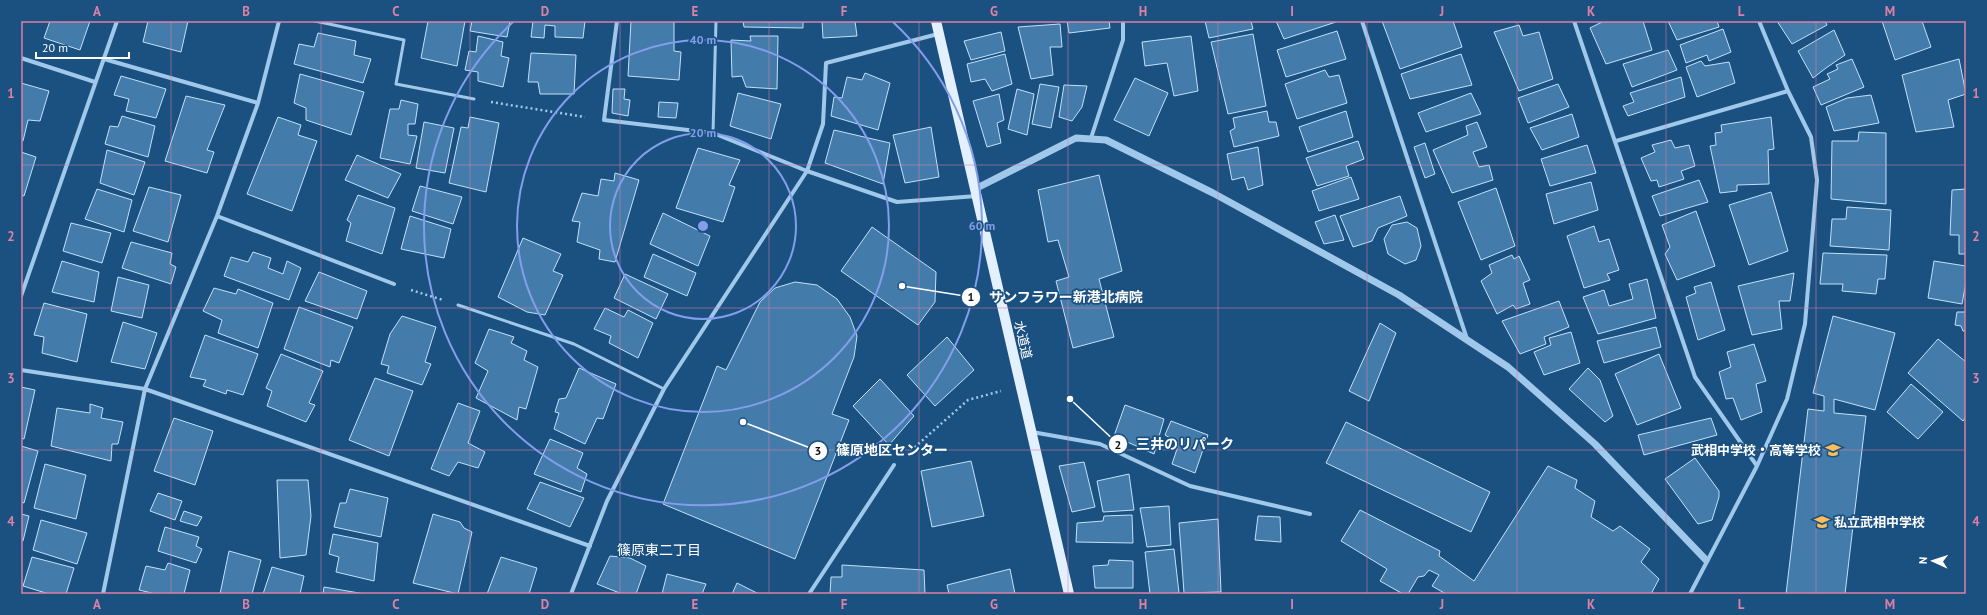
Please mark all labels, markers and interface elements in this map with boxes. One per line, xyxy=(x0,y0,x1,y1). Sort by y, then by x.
text: A xyxy=(93,3,101,20)
text: B xyxy=(242,3,250,20)
text: C xyxy=(392,3,400,20)
text: D xyxy=(541,3,549,20)
text: E xyxy=(692,3,699,20)
text: F xyxy=(841,3,848,20)
text: G xyxy=(990,3,998,20)
text: H xyxy=(1139,3,1147,20)
text: I xyxy=(1290,3,1294,20)
text: J xyxy=(1439,3,1444,20)
text: K xyxy=(1587,3,1595,20)
text: L xyxy=(1738,3,1745,20)
text: M xyxy=(1885,3,1895,20)
text: 40 m xyxy=(690,32,716,47)
scale bar xyxy=(36,34,129,60)
text: 20 m xyxy=(42,40,68,55)
text: 1 xyxy=(7,85,15,102)
text: 1 xyxy=(1972,85,1980,102)
text: 20 m xyxy=(690,125,716,140)
text: 60 m xyxy=(969,218,995,233)
centre of rings xyxy=(696,219,710,233)
text: 2 xyxy=(7,228,15,245)
text: 2 xyxy=(1972,228,1980,245)
callout: サンフラワー新港北病院 xyxy=(961,284,1151,310)
text: サンフラワー新港北病院 xyxy=(989,288,1143,306)
text: 1 xyxy=(968,289,974,304)
street label: 水道道 xyxy=(1010,319,1036,361)
text: 3 xyxy=(7,370,15,387)
text: 3 xyxy=(1972,370,1980,387)
callout: 三井のリパーク xyxy=(1108,431,1242,457)
text: 三井のリパーク xyxy=(1136,435,1234,453)
text: 2 xyxy=(1115,437,1121,452)
callout: 篠原地区センター xyxy=(808,438,956,464)
text: 篠原地区センター xyxy=(836,441,948,459)
school or university icon: 武相中学校・高等学校 xyxy=(1824,441,1842,459)
place label: 武相中学校・高等学校 xyxy=(1691,442,1821,459)
text: 3 xyxy=(815,443,821,458)
text: 4 xyxy=(7,513,15,530)
school or university icon: 私立武相中学校 xyxy=(1813,513,1831,531)
text: 4 xyxy=(1972,513,1980,530)
place label: 私立武相中学校 xyxy=(1834,514,1925,531)
district label: 篠原東二丁目 xyxy=(617,541,701,559)
north arrow xyxy=(1913,541,1953,581)
text: N xyxy=(1916,556,1930,564)
text: A xyxy=(93,596,101,613)
text: B xyxy=(242,596,250,613)
text: C xyxy=(392,596,400,613)
text: D xyxy=(541,596,549,613)
text: E xyxy=(692,596,699,613)
text: F xyxy=(841,596,848,613)
text: G xyxy=(990,596,998,613)
text: H xyxy=(1139,596,1147,613)
text: I xyxy=(1290,596,1294,613)
text: J xyxy=(1439,596,1444,613)
text: K xyxy=(1587,596,1595,613)
text: L xyxy=(1738,596,1745,613)
text: M xyxy=(1885,596,1895,613)

